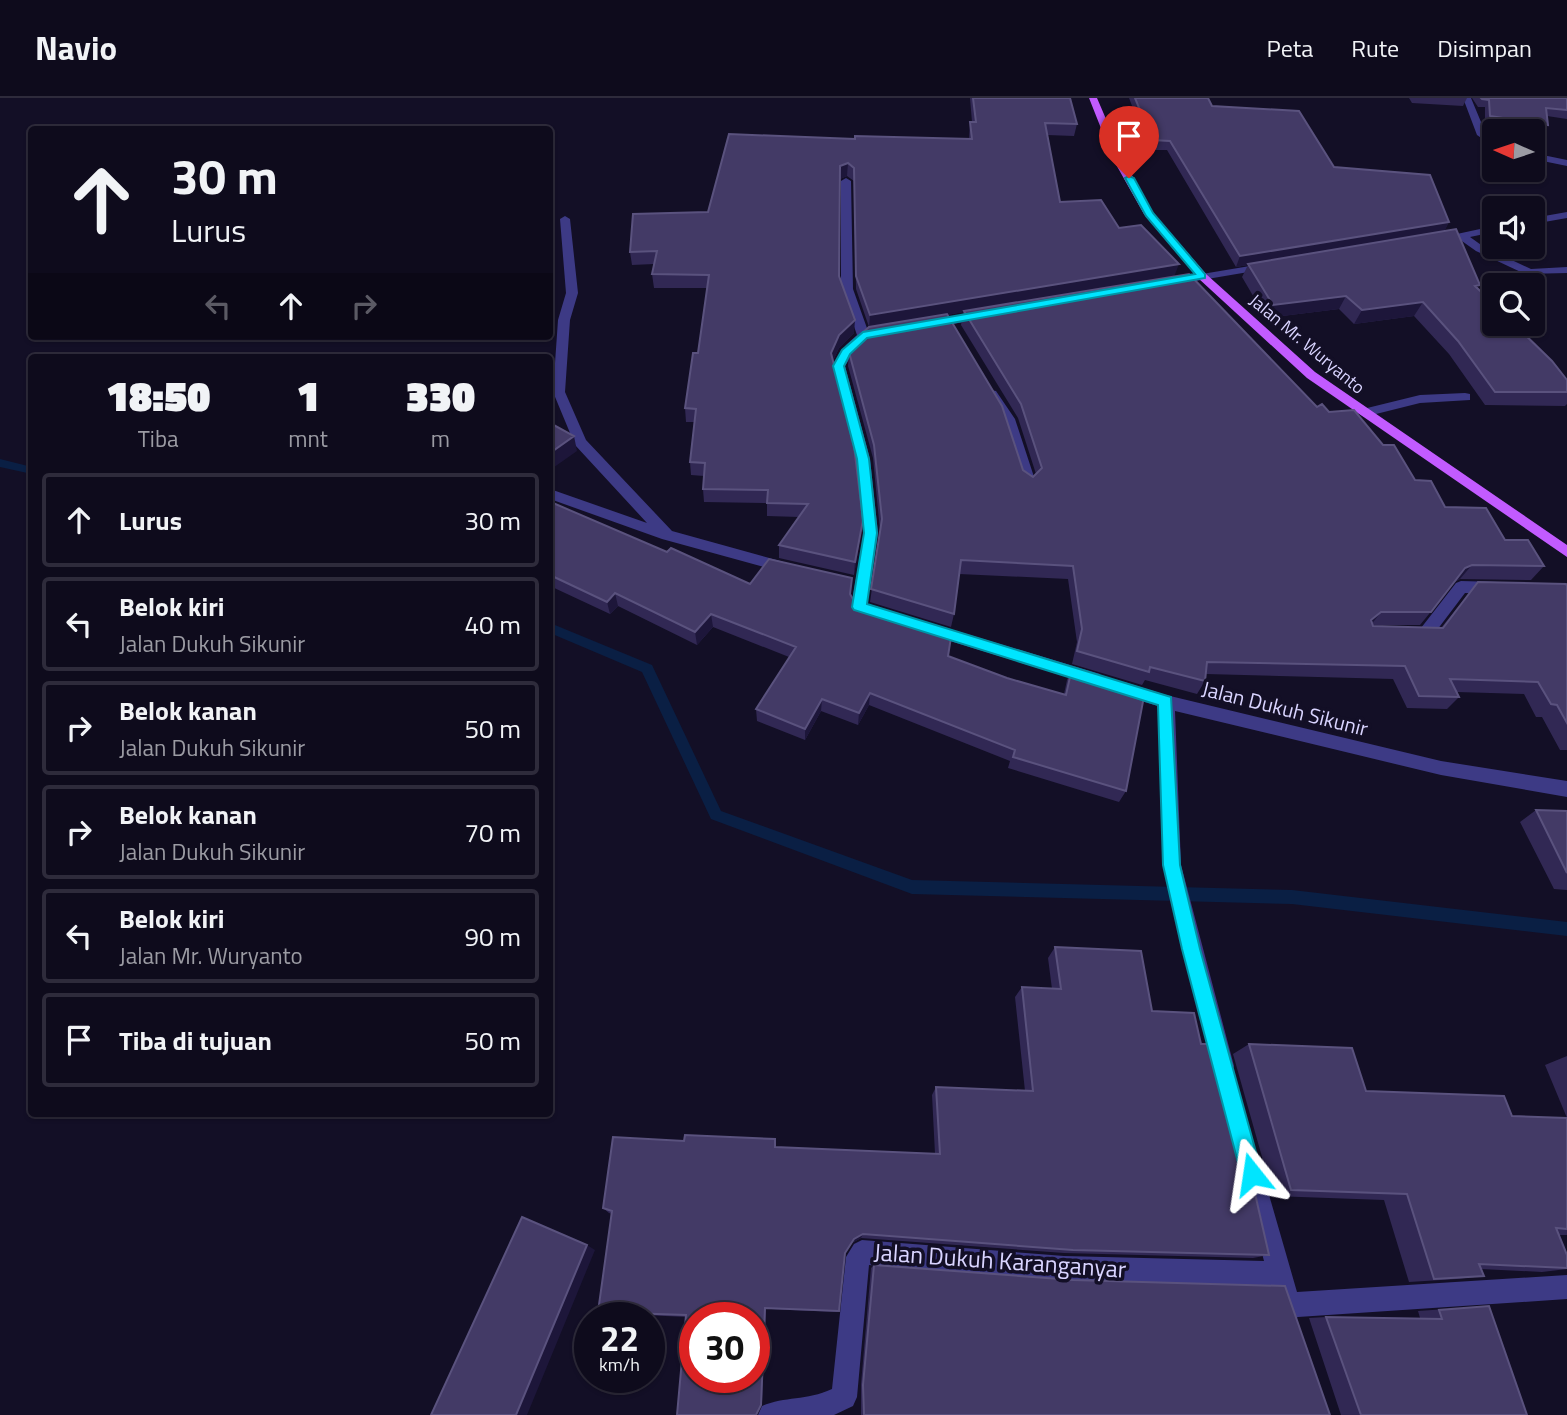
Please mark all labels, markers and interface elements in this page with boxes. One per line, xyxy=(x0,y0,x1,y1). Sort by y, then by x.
text: Navio xyxy=(35,23,117,73)
text: Peta xyxy=(1267,30,1313,66)
text: Rute xyxy=(1351,30,1399,66)
text: Disimpan xyxy=(1437,30,1532,66)
pin xyxy=(1099,106,1159,178)
icon: arrive xyxy=(1110,117,1148,155)
north arrow xyxy=(1482,119,1545,182)
map controls xyxy=(1482,119,1545,336)
text: 30 m xyxy=(171,138,278,213)
icon: ahead xyxy=(56,154,147,245)
button: sound xyxy=(1482,196,1545,259)
text: Lurus xyxy=(171,206,246,254)
button: search xyxy=(1482,273,1545,336)
icon: left xyxy=(199,287,237,325)
icon: ahead xyxy=(272,287,310,325)
icon: right xyxy=(345,287,383,325)
street label: Jalan Mr. Wuryanto xyxy=(1244,287,1371,400)
text: 18:50 xyxy=(106,363,210,427)
text: 1 xyxy=(297,363,320,427)
text: 330 xyxy=(406,363,475,427)
text: Tiba xyxy=(138,421,179,456)
text: mnt xyxy=(288,421,328,456)
text: m xyxy=(431,421,450,456)
icon: ahead xyxy=(60,501,98,539)
text: Lurus xyxy=(119,501,182,540)
text: 30 m xyxy=(464,501,521,540)
text: Belok kiri xyxy=(119,587,225,626)
icon: left xyxy=(60,605,98,643)
text: 40 m xyxy=(464,605,521,644)
text: Jalan Dukuh Sikunir xyxy=(119,626,305,661)
street label: Jalan Dukuh Sikunir xyxy=(1199,672,1372,744)
text: Belok kanan xyxy=(119,691,257,730)
icon: right xyxy=(60,709,98,747)
text: 50 m xyxy=(464,709,521,748)
text: Jalan Dukuh Sikunir xyxy=(119,730,305,765)
text: Belok kanan xyxy=(119,795,257,834)
icon: right xyxy=(60,813,98,851)
text: 70 m xyxy=(464,813,521,852)
text: Jalan Dukuh Sikunir xyxy=(119,834,305,869)
text: Belok kiri xyxy=(119,899,225,938)
icon: left xyxy=(60,917,98,955)
text: 90 m xyxy=(464,917,521,956)
text: Jalan Mr. Wuryanto xyxy=(119,938,303,973)
icon: arrive xyxy=(60,1021,98,1059)
text: Tiba di tujuan xyxy=(119,1021,272,1060)
text: 50 m xyxy=(464,1021,521,1060)
position arrow xyxy=(1215,1137,1289,1211)
street label: Jalan Dukuh Karanganyar xyxy=(873,1233,1128,1287)
speed limit sign: 30 xyxy=(679,1302,770,1393)
text: 22 xyxy=(600,1311,639,1365)
text: km/h xyxy=(599,1351,640,1378)

